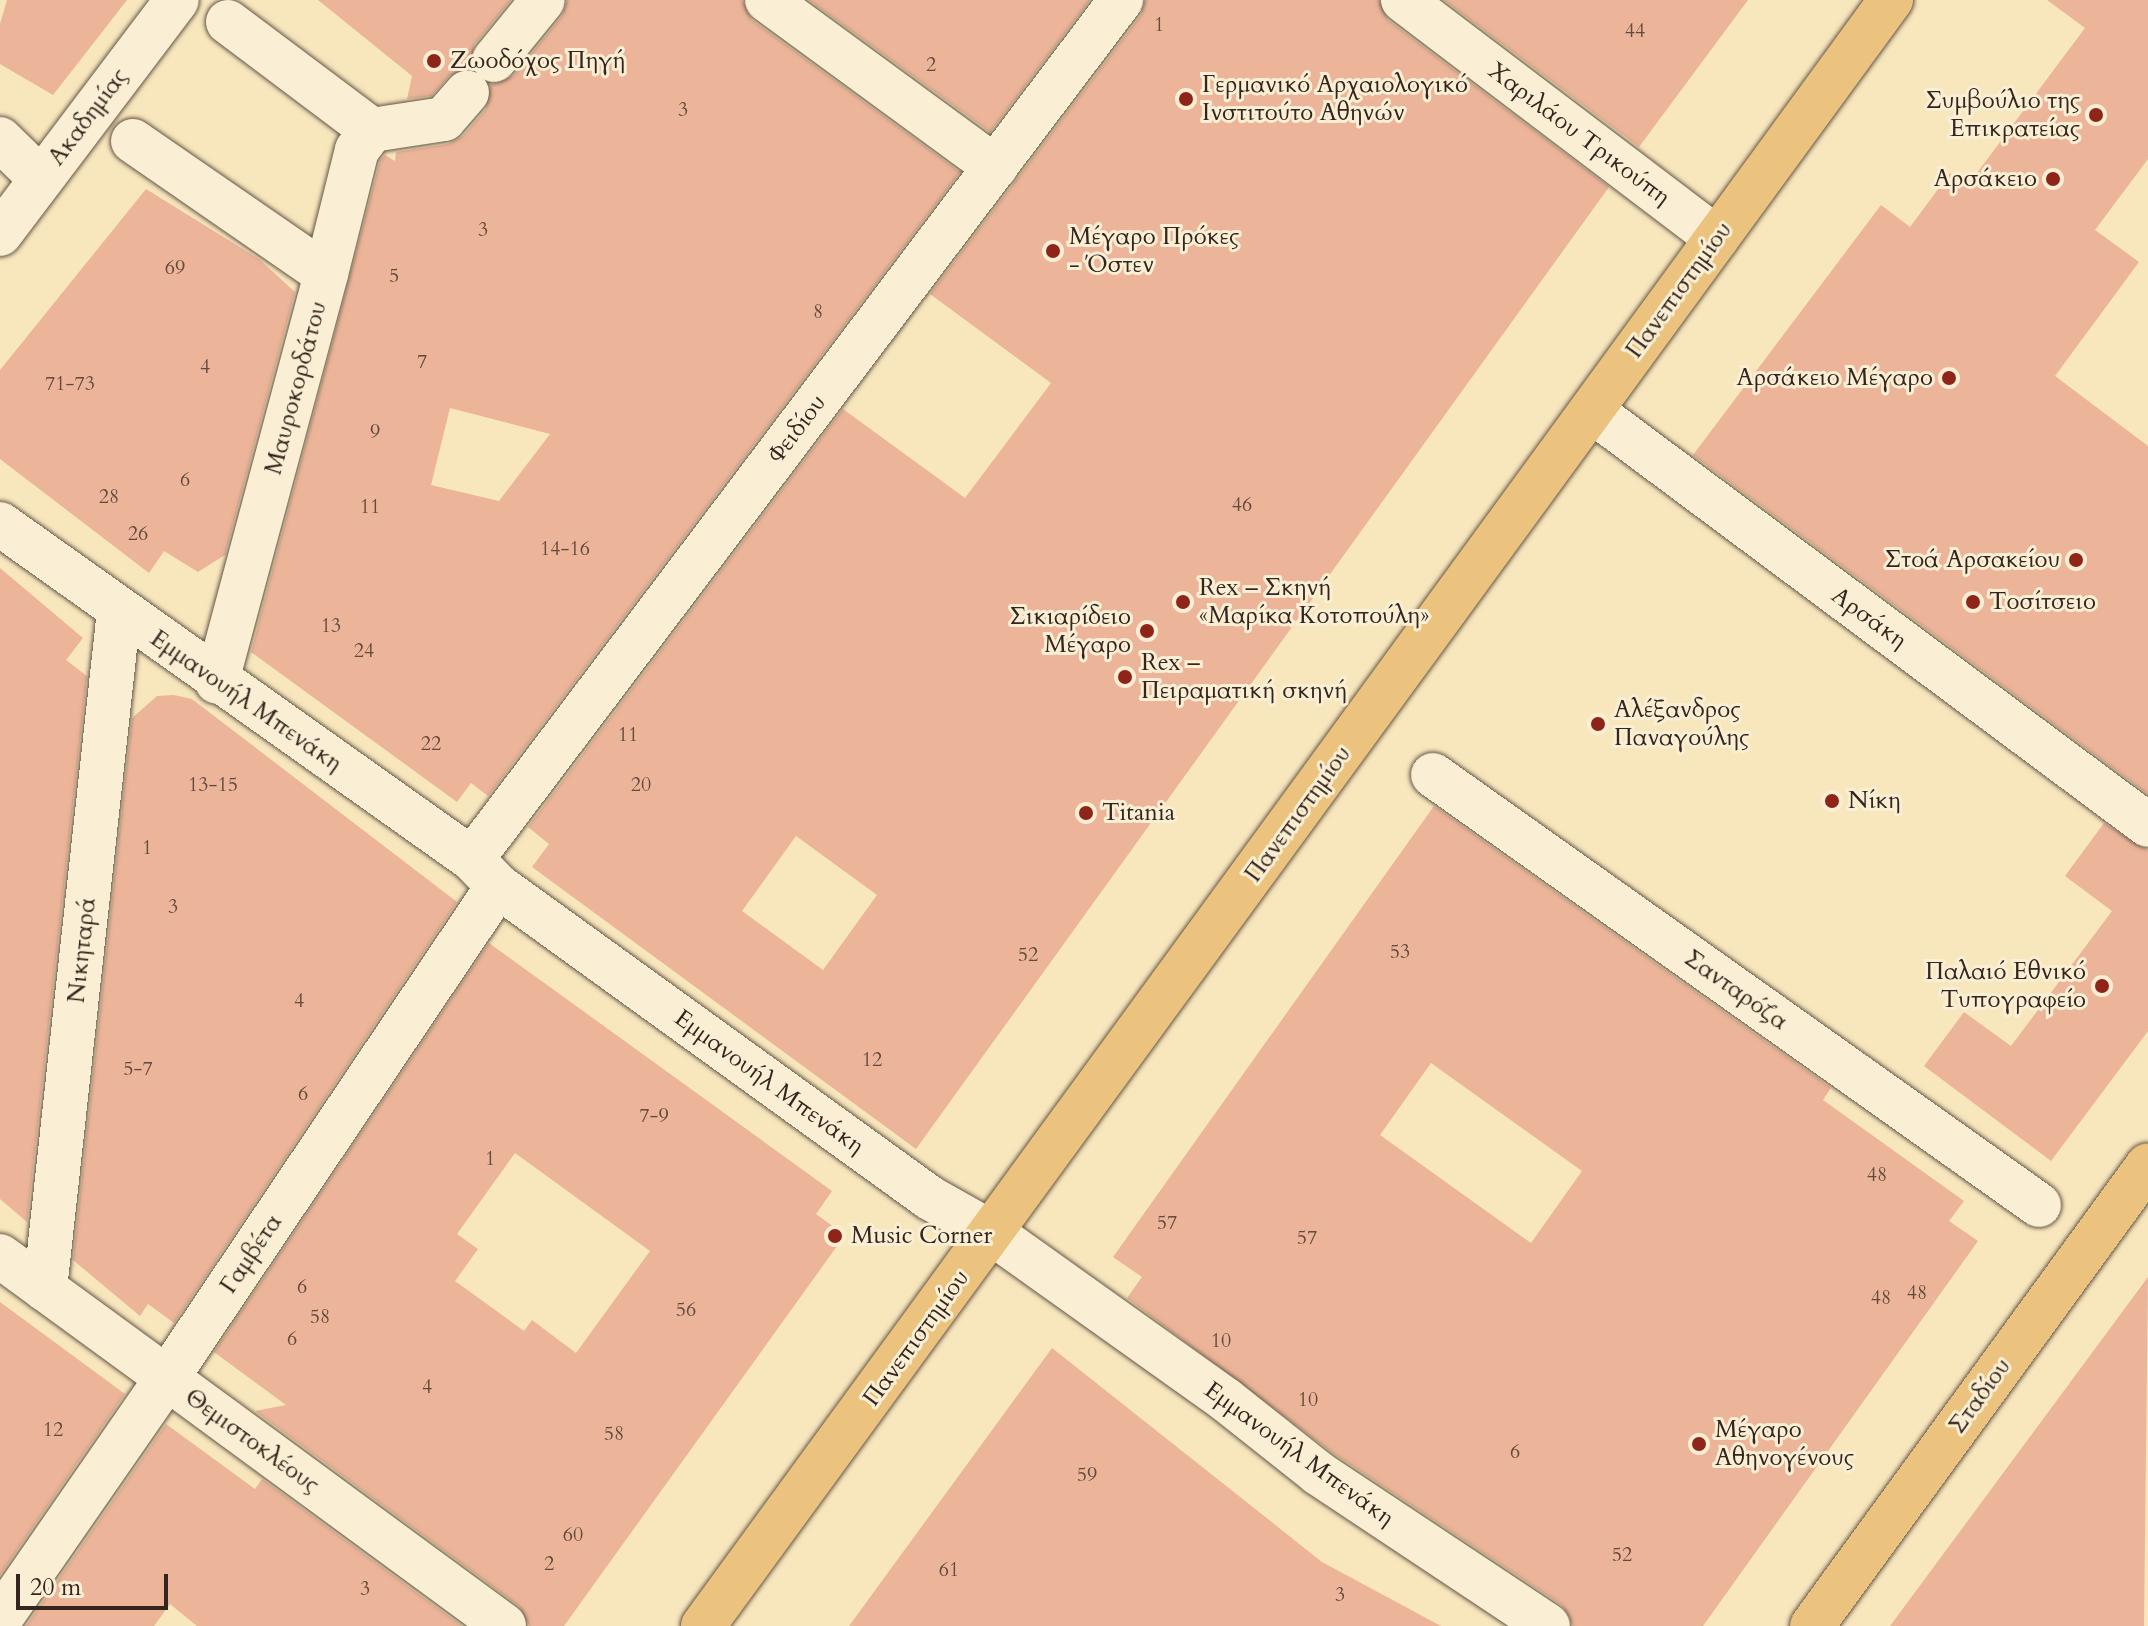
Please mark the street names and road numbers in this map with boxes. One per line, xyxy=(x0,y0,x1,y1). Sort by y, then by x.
street label: Χαριλάου Τρικούπη xyxy=(1483,56,1675,212)
street label: Ακαδημίας xyxy=(42,63,134,171)
street label: Πανεπιστημίου xyxy=(1620,216,1738,364)
street label: Μαυροκορδάτου xyxy=(259,298,333,478)
street label: Φειδίου xyxy=(762,389,832,469)
street label: Αρσάκη xyxy=(1826,581,1912,655)
street label: Εμμανουήλ Μπενάκη xyxy=(145,624,347,778)
street label: Πανεπιστημίου xyxy=(1239,740,1357,888)
street label: Νικηταρά xyxy=(62,895,102,1005)
street label: Σανταρόζα xyxy=(1679,944,1793,1036)
street label: Εμμανουήλ Μπενάκη xyxy=(669,1004,869,1160)
street label: Γαμβέτα xyxy=(214,1209,288,1299)
street label: Πανεπιστημίου xyxy=(857,1264,975,1412)
street label: Σταδίου xyxy=(1943,1353,2017,1439)
street label: Εμμανουήλ Μπενάκη xyxy=(1199,1376,1399,1532)
street label: Θεμιστοκλέους xyxy=(179,1383,325,1499)

